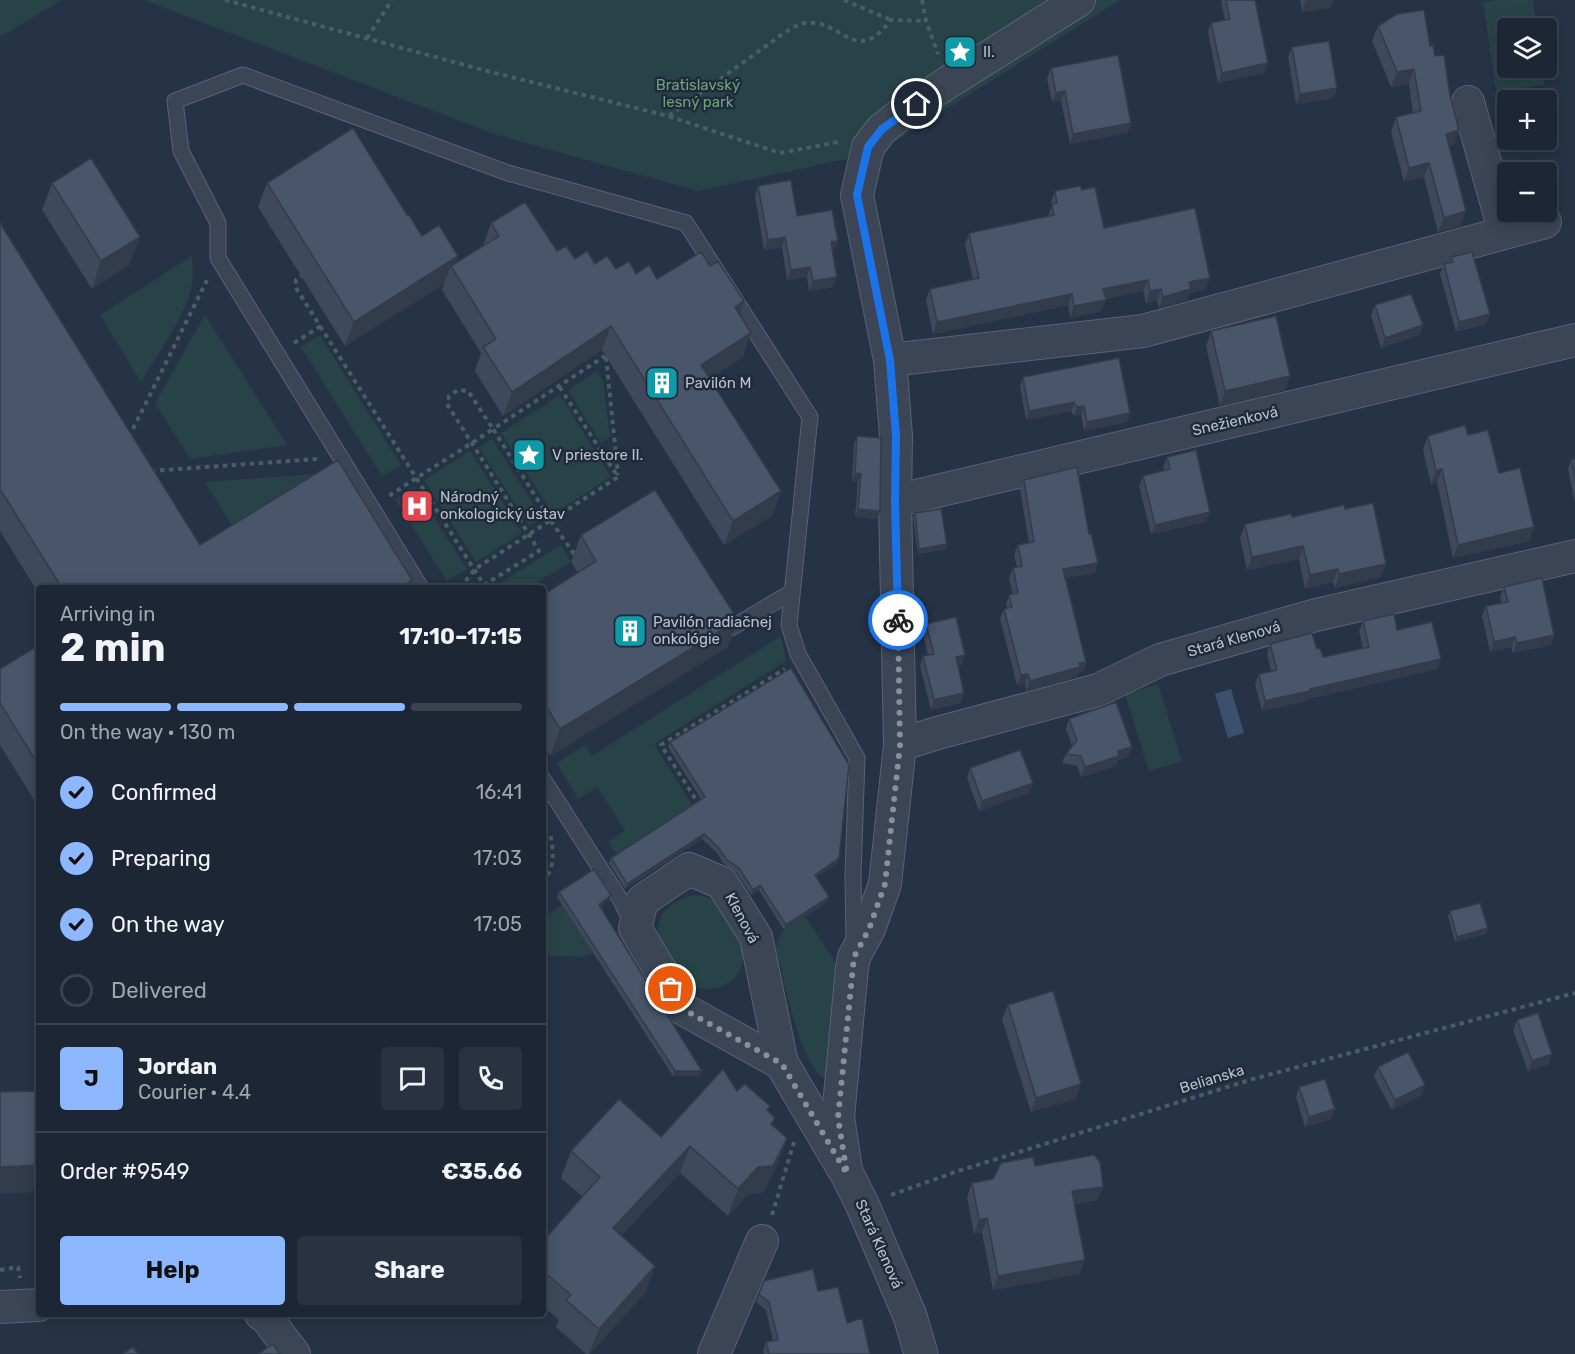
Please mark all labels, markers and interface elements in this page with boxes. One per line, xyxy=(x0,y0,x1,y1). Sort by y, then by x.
map controls xyxy=(1497,18,1557,222)
button: layers xyxy=(1497,18,1557,78)
place icon: II. xyxy=(942,34,978,70)
place label: II. xyxy=(983,43,995,61)
park label: Bratislavský lesný park xyxy=(656,76,740,111)
pin xyxy=(891,78,942,129)
icon: home xyxy=(900,87,933,120)
button: + xyxy=(1497,90,1557,150)
button: − xyxy=(1497,162,1557,222)
building icon: Pavilón M xyxy=(644,365,680,401)
place label: Pavilón M xyxy=(685,374,751,392)
street label: Snežienková xyxy=(1190,402,1280,440)
place icon: V priestore II. xyxy=(511,437,547,473)
place label: V priestore II. xyxy=(552,446,643,464)
hospital icon: Národný onkologický ústav xyxy=(399,488,435,524)
place label: Národný onkologický ústav xyxy=(440,488,565,523)
courier xyxy=(868,590,928,650)
text: Arriving in xyxy=(60,602,155,626)
icon: bike xyxy=(882,604,915,637)
building icon: Pavilón radiačnej onkológie xyxy=(612,613,648,649)
place label: Pavilón radiačnej onkológie xyxy=(653,613,772,648)
street label: Stará Klenová xyxy=(1185,617,1283,661)
text: 17:10–17:15 xyxy=(399,623,522,650)
text: 2 min xyxy=(60,625,166,671)
text: On the way · 130 m xyxy=(60,720,235,744)
icon: check xyxy=(60,776,93,809)
text: Confirmed xyxy=(111,779,217,806)
text: 16:41 xyxy=(476,780,522,804)
icon: check xyxy=(60,842,93,875)
text: Preparing xyxy=(111,845,211,872)
text: 17:03 xyxy=(473,846,522,870)
street label: Klenová xyxy=(721,890,763,946)
icon: check xyxy=(60,908,93,941)
text: On the way xyxy=(111,911,225,938)
text: 17:05 xyxy=(473,912,522,936)
pin xyxy=(645,963,696,1014)
icon: bag xyxy=(654,972,687,1005)
text: Delivered xyxy=(111,977,207,1004)
button: chat xyxy=(381,1047,444,1110)
button: phone xyxy=(459,1047,522,1110)
text: Jordan xyxy=(138,1053,217,1080)
street label: Belianska xyxy=(1178,1061,1246,1097)
text: J xyxy=(84,1065,99,1092)
text: Courier · 4.4 xyxy=(138,1080,251,1104)
text: Order #9549 xyxy=(60,1158,190,1185)
text: €35.66 xyxy=(441,1158,522,1185)
street label: Stará Klenová xyxy=(851,1197,907,1291)
button: Help xyxy=(60,1236,285,1305)
button: Share xyxy=(297,1236,522,1305)

